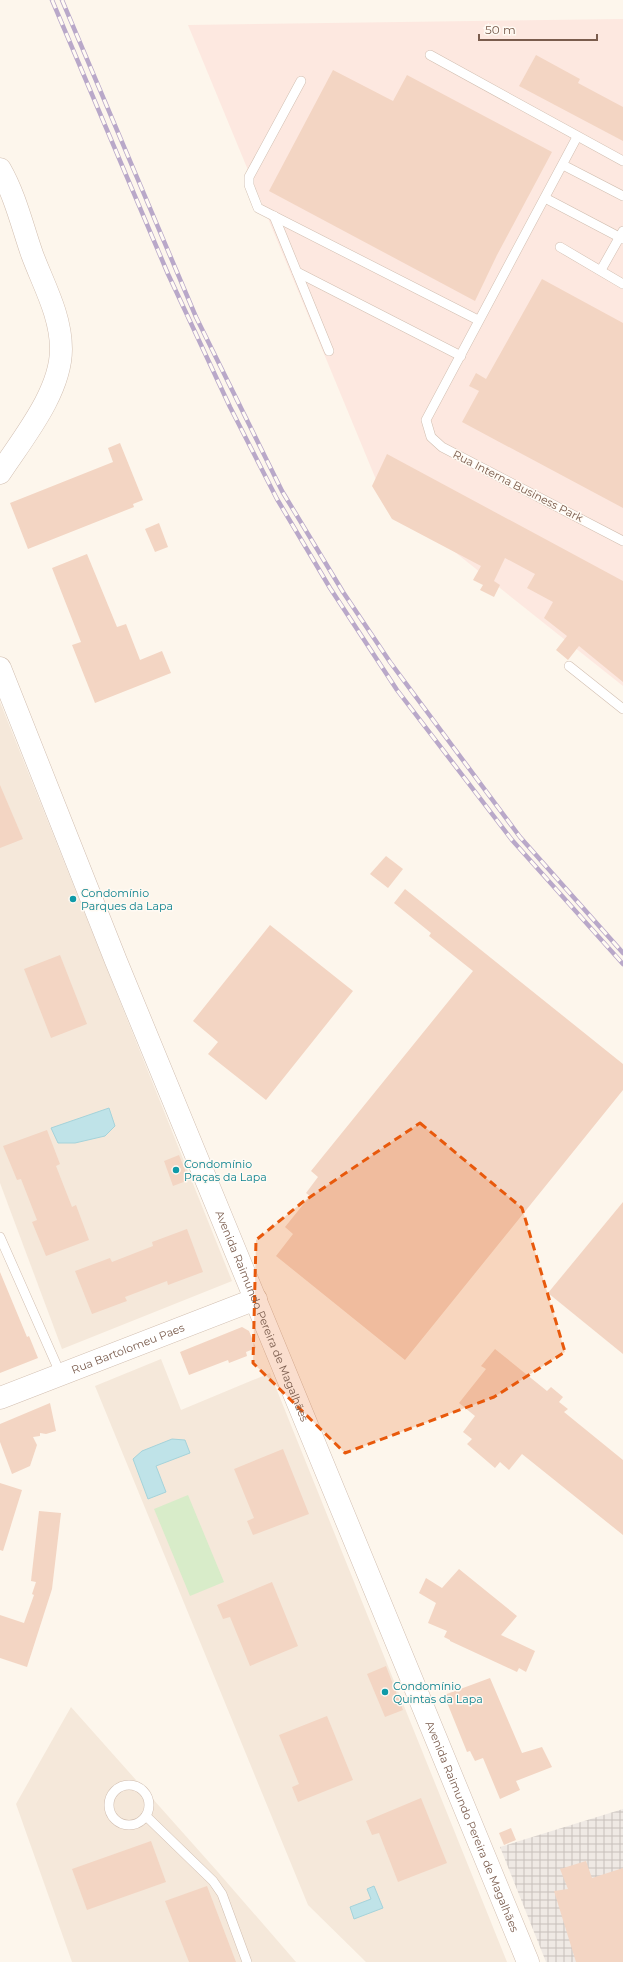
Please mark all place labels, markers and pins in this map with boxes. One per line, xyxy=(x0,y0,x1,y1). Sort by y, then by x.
place label: Condomínio Parques da Lapa xyxy=(81,886,173,913)
marker: Condomínio Parques da Lapa xyxy=(68,894,78,904)
place label: Condomínio Praças da Lapa xyxy=(184,1157,267,1184)
marker: Condomínio Praças da Lapa xyxy=(171,1165,181,1175)
place label: Condomínio Quintas da Lapa xyxy=(393,1679,483,1706)
marker: Condomínio Quintas da Lapa xyxy=(380,1687,390,1697)

